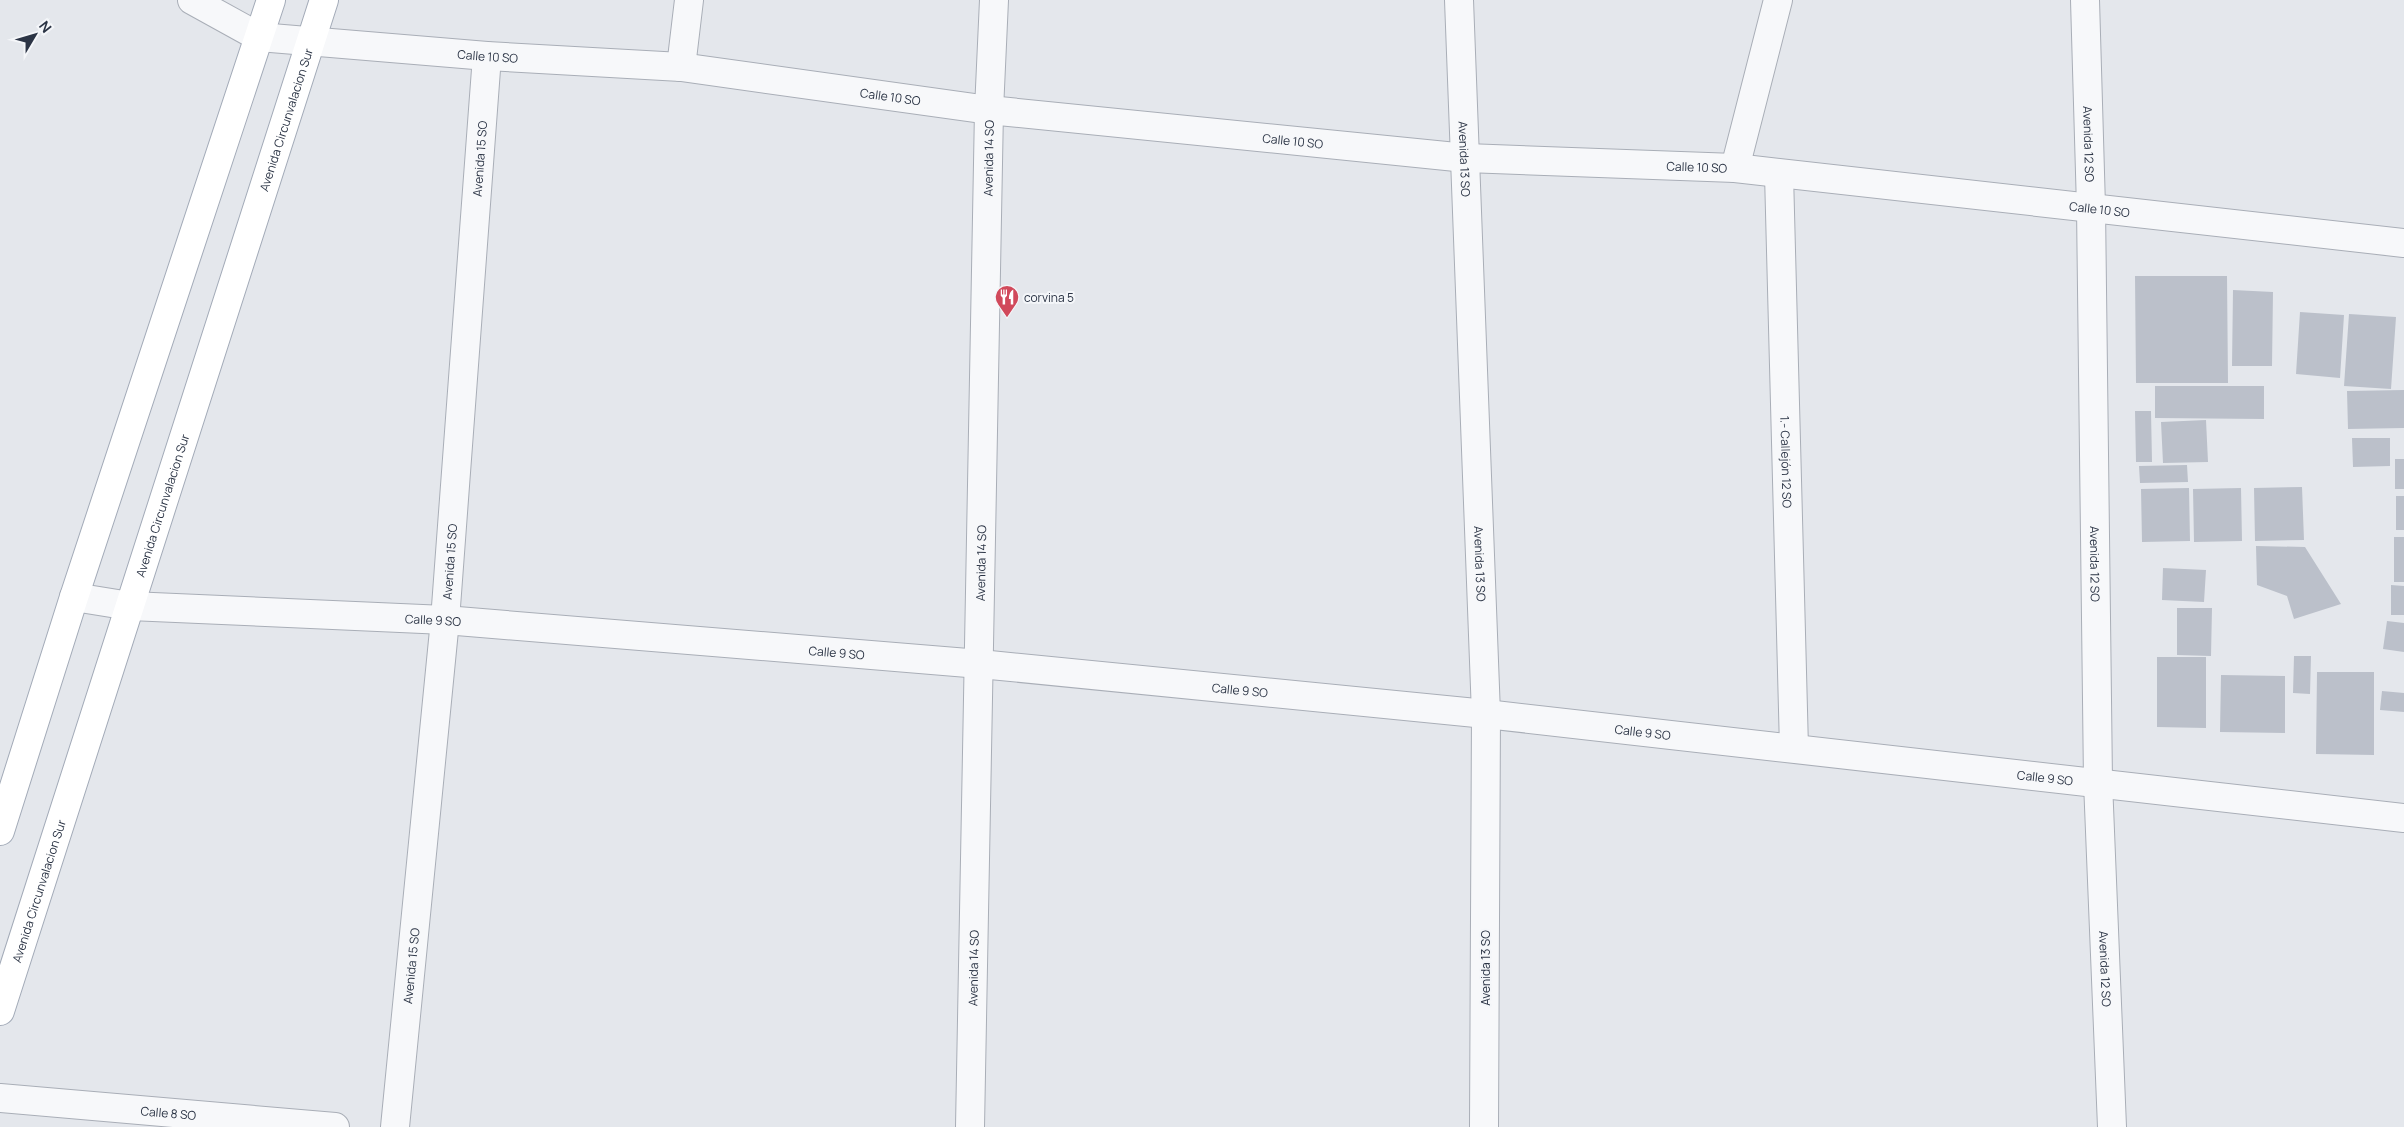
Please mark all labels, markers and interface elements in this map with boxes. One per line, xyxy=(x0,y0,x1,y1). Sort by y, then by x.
north arrow xyxy=(10,10,60,60)
text: N xyxy=(35,17,56,37)
street label: Avenida Circunvalacion Sur xyxy=(255,45,317,193)
street label: Calle 10 SO xyxy=(457,45,519,66)
street label: Calle 10 SO xyxy=(859,84,922,109)
street label: Avenida 12 SO xyxy=(2080,106,2099,182)
street label: Avenida 15 SO xyxy=(468,120,491,197)
street label: Avenida 14 SO xyxy=(979,120,997,196)
street label: Avenida 13 SO xyxy=(1455,121,1475,197)
street label: Calle 10 SO xyxy=(1262,129,1324,152)
street label: Calle 10 SO xyxy=(1666,157,1728,176)
street label: Calle 10 SO xyxy=(2068,197,2131,221)
restaurant icon: corvina 5 xyxy=(994,284,1020,318)
place label: corvina 5 xyxy=(1024,289,1074,306)
street label: 1.- Callejón 12 SO xyxy=(1777,416,1796,509)
street label: Avenida Circunvalacion Sur xyxy=(131,431,193,579)
street label: Avenida 15 SO xyxy=(438,523,461,600)
street label: Avenida 14 SO xyxy=(971,525,990,601)
street label: Avenida 13 SO xyxy=(1470,525,1490,602)
street label: Avenida 12 SO xyxy=(2086,526,2104,602)
street label: Calle 9 SO xyxy=(404,610,462,630)
street label: Calle 9 SO xyxy=(808,641,866,663)
street label: Calle 9 SO xyxy=(1211,678,1269,701)
street label: Calle 9 SO xyxy=(1614,720,1672,743)
street label: Calle 9 SO xyxy=(2016,766,2074,789)
street label: Avenida Circunvalacion Sur xyxy=(8,817,70,965)
street label: Avenida 15 SO xyxy=(399,927,423,1004)
street label: Avenida 14 SO xyxy=(964,929,982,1006)
street label: Avenida 13 SO xyxy=(1477,930,1494,1006)
street label: Avenida 12 SO xyxy=(2096,930,2116,1007)
street label: Calle 8 SO xyxy=(140,1102,197,1123)

